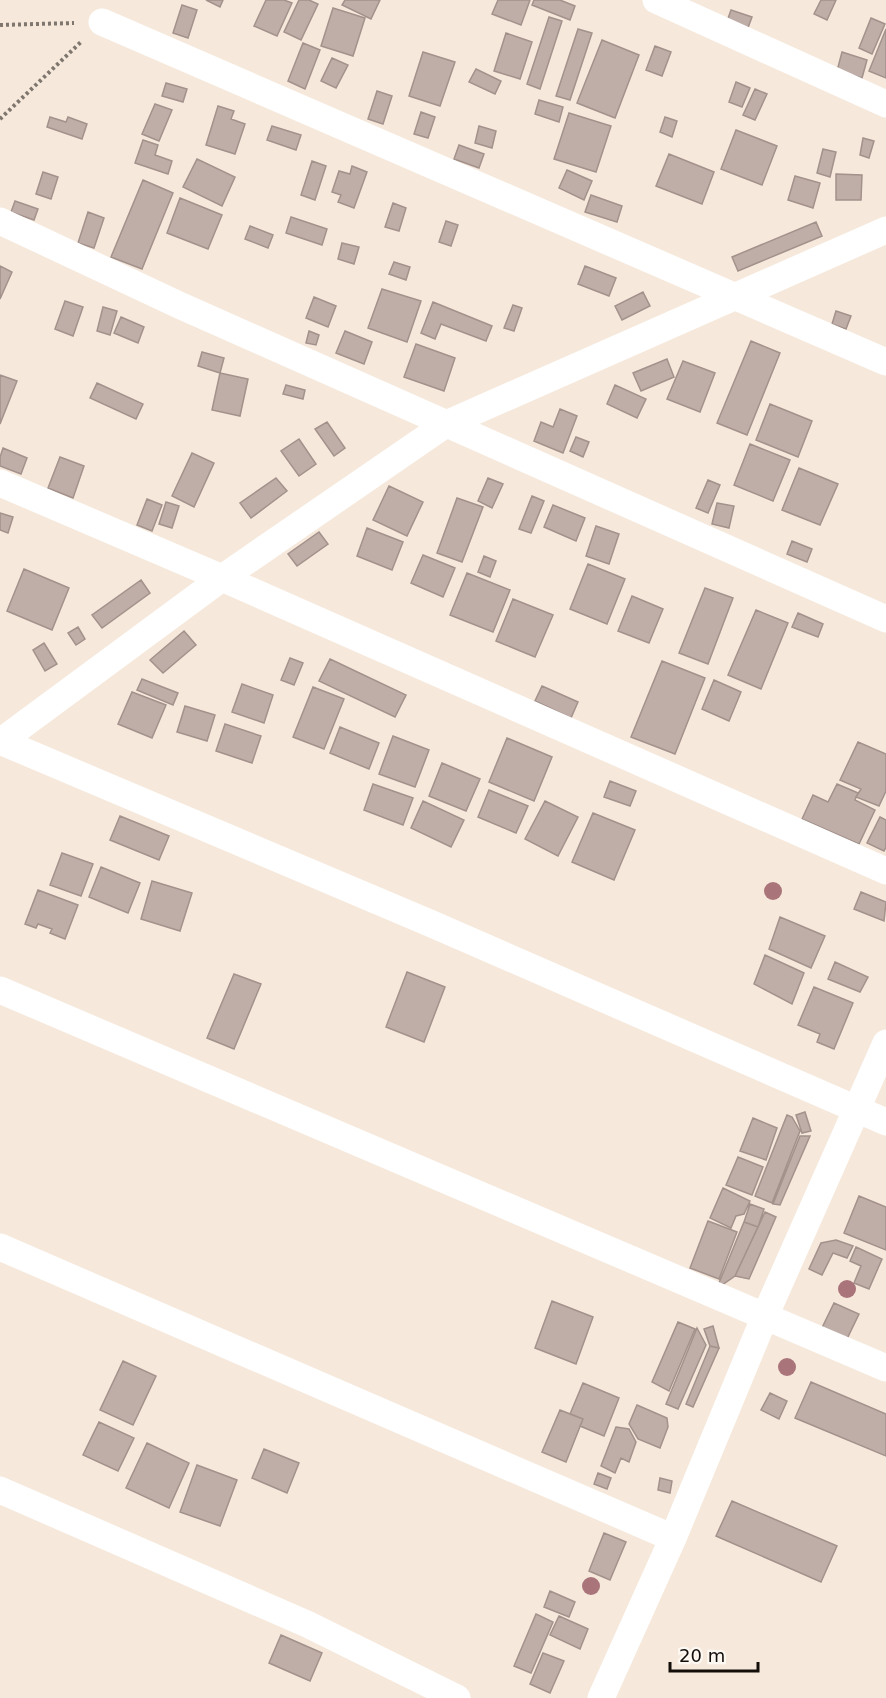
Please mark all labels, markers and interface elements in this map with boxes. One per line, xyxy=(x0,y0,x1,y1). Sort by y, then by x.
scale bar xyxy=(670,1635,758,1673)
text: 20 m xyxy=(679,1645,725,1666)

